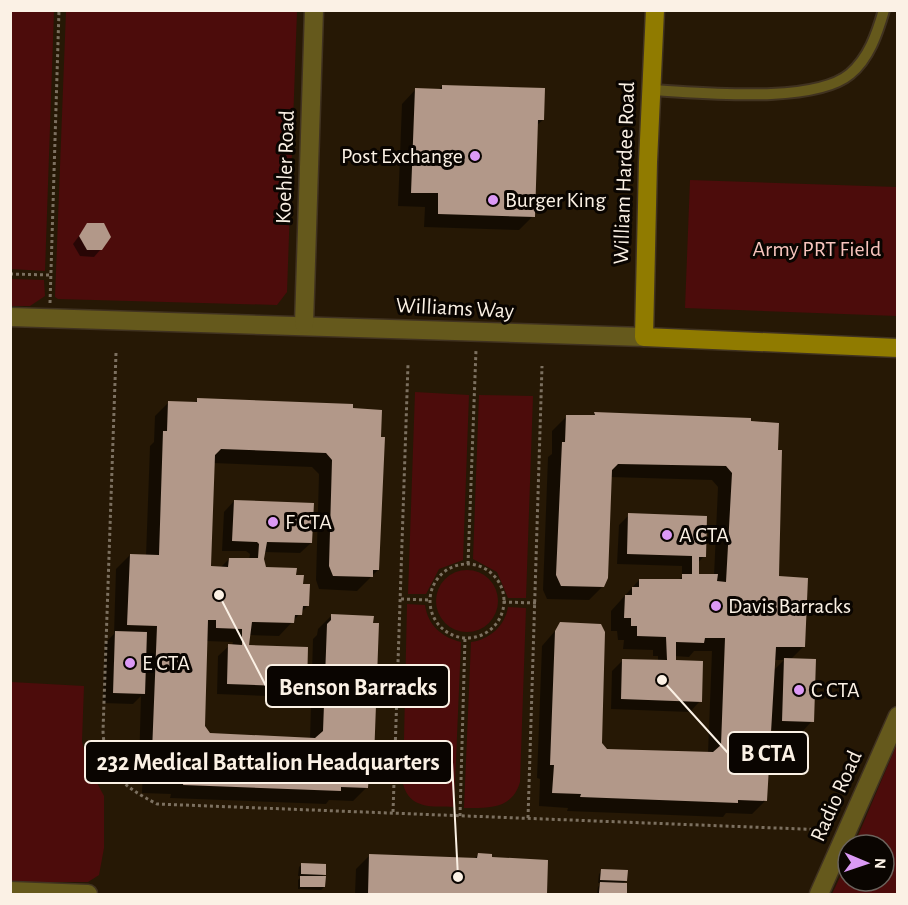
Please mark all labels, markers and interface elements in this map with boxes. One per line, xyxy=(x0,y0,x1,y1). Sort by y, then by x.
street label: William Hardee Road xyxy=(610,81,638,265)
street label: Koehler Road xyxy=(272,110,298,224)
place label: Post Exchange xyxy=(341,145,463,167)
marker: Post Exchange xyxy=(468,149,482,163)
place label: Burger King xyxy=(505,189,606,211)
marker: Burger King xyxy=(486,193,500,207)
park label: Army PRT Field xyxy=(753,238,881,260)
street label: Williams Way xyxy=(395,294,515,322)
place label: F CTA xyxy=(285,511,332,533)
marker: F CTA xyxy=(266,515,280,529)
place label: A CTA xyxy=(679,524,729,546)
marker: A CTA xyxy=(660,528,674,542)
place label: Davis Barracks xyxy=(728,595,851,617)
marker: Davis Barracks xyxy=(709,599,723,613)
place label: E CTA xyxy=(142,652,190,674)
marker: E CTA xyxy=(123,656,137,670)
callout: Benson Barracks xyxy=(266,665,449,707)
text: Benson Barracks xyxy=(279,676,437,700)
place label: C CTA xyxy=(811,679,860,701)
marker: C CTA xyxy=(792,683,806,697)
callout: B CTA xyxy=(728,732,808,774)
callout: 232 Medical Battalion Headquarters xyxy=(85,741,452,783)
text: B CTA xyxy=(740,742,796,766)
street label: Radio Road xyxy=(806,747,866,845)
text: 232 Medical Battalion Headquarters xyxy=(96,751,440,775)
north arrow xyxy=(836,833,896,893)
text: N xyxy=(872,858,888,869)

